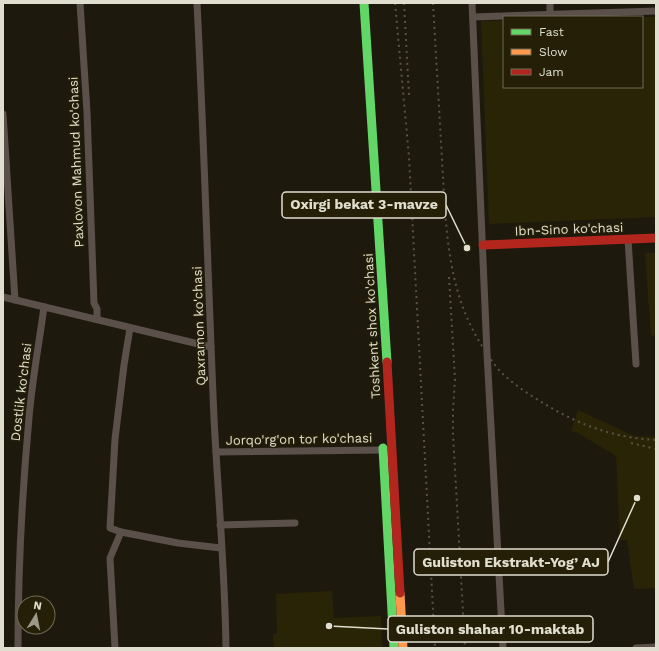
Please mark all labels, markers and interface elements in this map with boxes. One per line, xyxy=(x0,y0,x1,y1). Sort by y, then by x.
legend xyxy=(503,16,643,88)
text: Fast xyxy=(539,25,564,39)
text: Slow xyxy=(539,45,567,59)
text: Jam xyxy=(539,65,564,79)
street label: Paxlovon Mahmud ko'chasi xyxy=(66,76,86,248)
callout: Oxirgi bekat 3-mavze xyxy=(282,192,446,218)
text: Oxirgi bekat 3-mavze xyxy=(290,196,438,212)
street label: Ibn-Sino ko'chasi xyxy=(514,220,624,238)
street label: Toshkent shox ko'chasi xyxy=(361,253,383,399)
street label: Qaxramon ko'chasi xyxy=(189,266,209,386)
street label: Dostlik ko'chasi xyxy=(8,342,34,442)
street label: Jorqo'rg'on tor ko'chasi xyxy=(225,430,373,448)
callout: Guliston Ekstrakt-Yog’ AJ xyxy=(414,549,608,575)
text: Guliston Ekstrakt-Yog’ AJ xyxy=(422,554,600,570)
north arrow xyxy=(16,595,56,635)
text: N xyxy=(33,599,43,613)
callout: Guliston shahar 10-maktab xyxy=(388,616,593,642)
text: Guliston shahar 10-maktab xyxy=(396,621,584,637)

